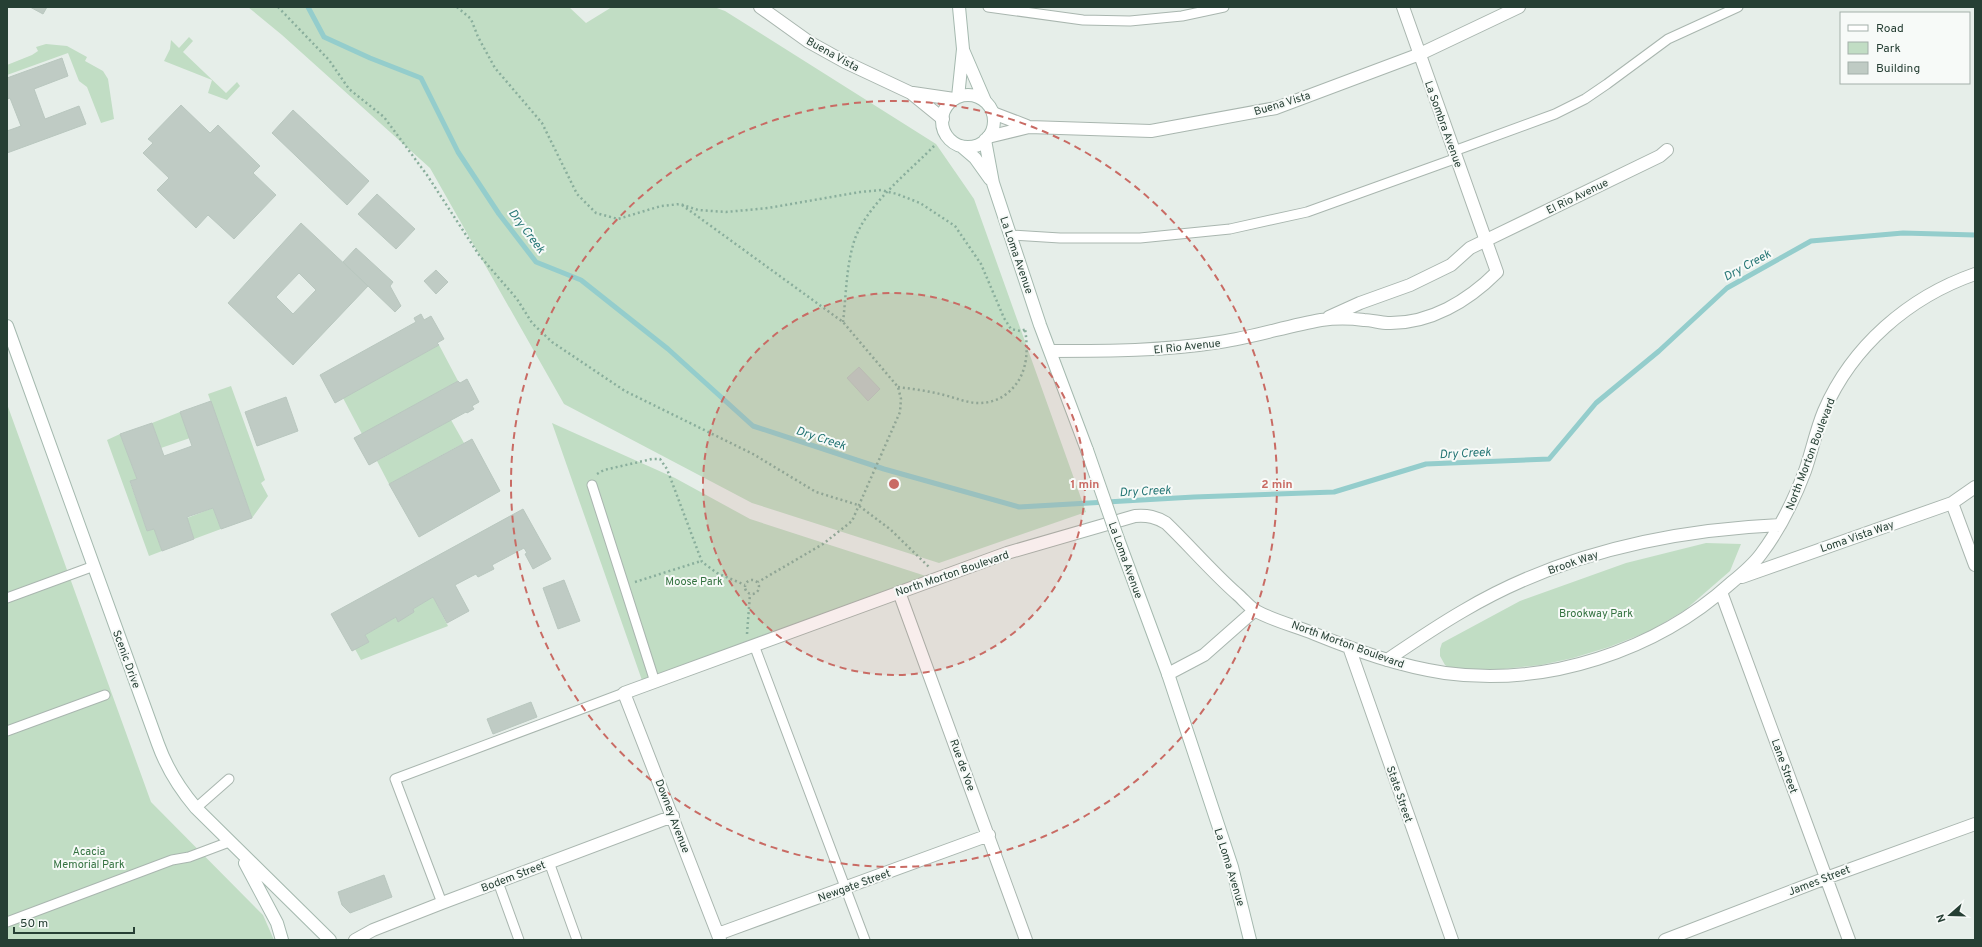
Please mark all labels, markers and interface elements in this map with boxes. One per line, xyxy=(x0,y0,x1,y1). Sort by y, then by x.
legend xyxy=(1840,12,1970,84)
text: Road xyxy=(1876,21,1904,37)
street label: Buena Vista xyxy=(804,35,862,75)
text: Park xyxy=(1876,41,1901,57)
text: Building xyxy=(1876,61,1920,77)
street label: La Sombra Avenue xyxy=(1421,79,1465,170)
street label: Buena Vista xyxy=(1252,89,1312,119)
street label: El Rio Avenue xyxy=(1544,176,1611,218)
water label: Dry Creek xyxy=(504,206,549,258)
street label: La Loma Avenue xyxy=(996,215,1036,296)
water label: Dry Creek xyxy=(1721,246,1775,285)
street label: El Rio Avenue xyxy=(1153,337,1221,357)
street label: North Morton Boulevard xyxy=(1783,396,1839,512)
water label: Dry Creek xyxy=(794,423,849,455)
water label: Dry Creek xyxy=(1439,445,1492,463)
centre of rings xyxy=(887,477,901,491)
text: 1 min xyxy=(1071,477,1099,493)
text: 2 min xyxy=(1261,477,1293,493)
water label: Dry Creek xyxy=(1119,483,1172,501)
street label: Loma Vista Way xyxy=(1818,518,1896,556)
street label: La Loma Avenue xyxy=(1105,520,1145,601)
street label: North Morton Boulevard xyxy=(894,548,1011,600)
street label: Brook Way xyxy=(1546,548,1601,578)
park label: Moose Park xyxy=(665,575,723,589)
park label: Brookway Park xyxy=(1559,607,1633,621)
street label: North Morton Boulevard xyxy=(1289,618,1406,672)
street label: Scenic Drive xyxy=(109,628,143,691)
street label: Rue de Yoe xyxy=(946,737,978,793)
street label: Lane Street xyxy=(1768,737,1800,796)
street label: State Street xyxy=(1383,764,1415,824)
street label: Downey Avenue xyxy=(652,777,693,855)
street label: La Loma Avenue xyxy=(1211,827,1248,908)
park label: Acacia Memorial Park xyxy=(53,845,125,872)
street label: Bodem Street xyxy=(479,858,548,896)
street label: James Street xyxy=(1786,863,1852,899)
street label: Newgate Street xyxy=(816,866,892,906)
north arrow xyxy=(1930,895,1970,935)
scale bar xyxy=(14,909,134,935)
text: N xyxy=(1934,912,1949,924)
text: 50 m xyxy=(20,916,48,932)

